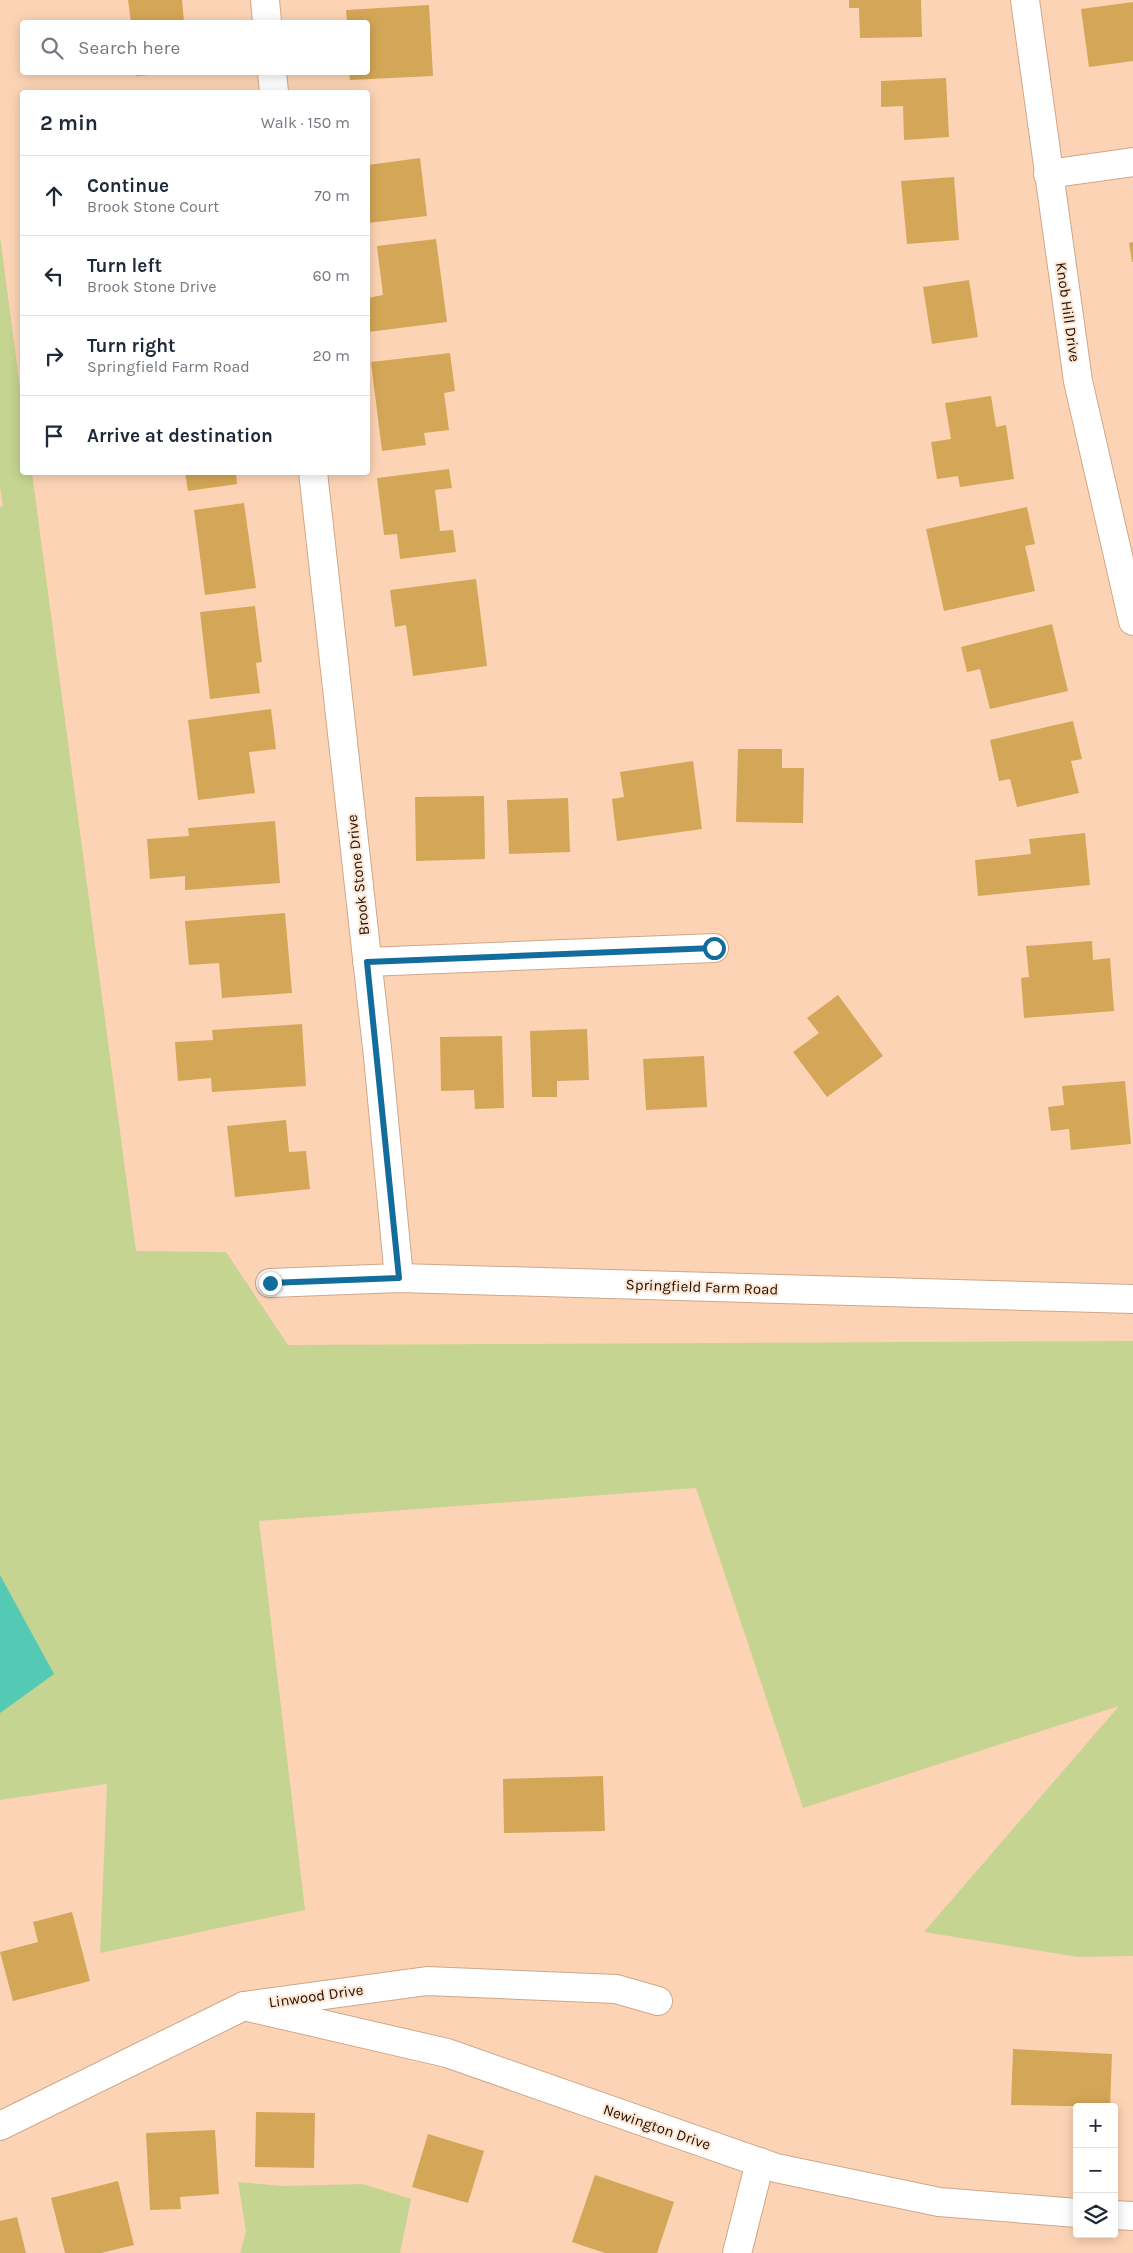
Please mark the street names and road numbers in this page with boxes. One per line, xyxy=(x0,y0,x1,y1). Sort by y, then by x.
street label: Knob Hill Drive xyxy=(1052,261,1084,363)
street label: Brook Stone Drive xyxy=(343,814,373,936)
street label: Springfield Farm Road xyxy=(625,1275,779,1299)
street label: Linwood Drive xyxy=(268,1980,364,2012)
street label: Newington Drive xyxy=(601,2100,713,2154)

